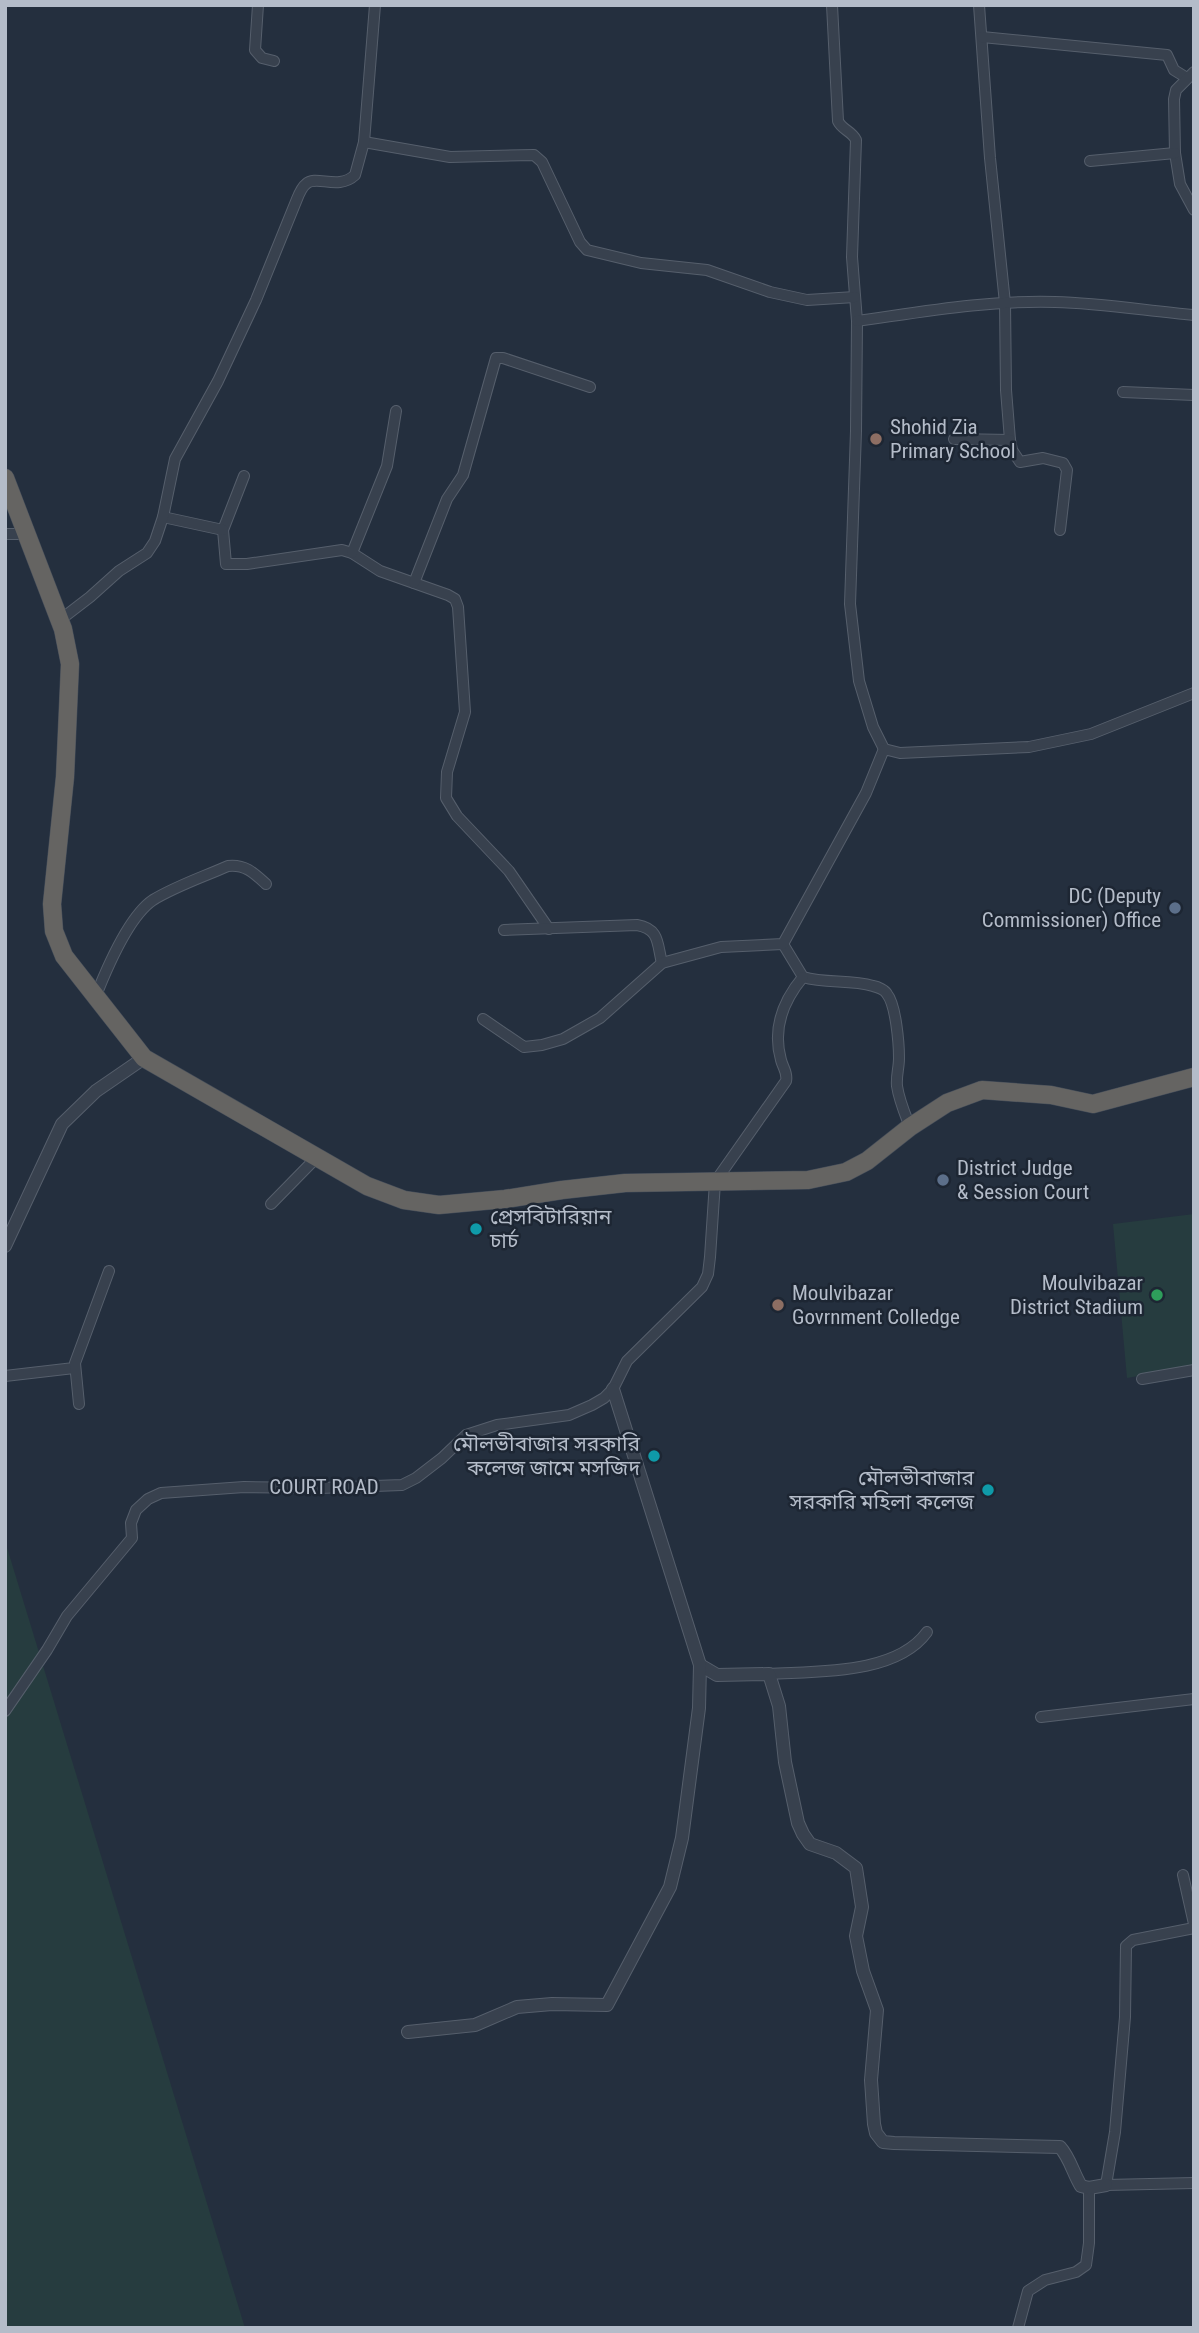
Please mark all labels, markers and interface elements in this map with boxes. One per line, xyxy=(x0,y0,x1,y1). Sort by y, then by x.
place label: Shohid Zia Primary School xyxy=(890,415,1016,463)
marker: Shohid Zia Primary School xyxy=(868,431,884,447)
place label: DC (Deputy Commissioner) Office xyxy=(982,884,1161,932)
marker: DC (Deputy Commissioner) Office xyxy=(1167,900,1183,916)
place label: District Judge & Session Court xyxy=(957,1156,1089,1204)
marker: District Judge & Session Court xyxy=(935,1172,951,1188)
place label: প্রেসবিটারিয়ান চার্চ xyxy=(489,1205,612,1253)
marker: প্রেসবিটারিয়ান চার্চ xyxy=(468,1221,484,1237)
place label: Moulvibazar District Stadium xyxy=(1010,1271,1143,1319)
place label: Moulvibazar Govrnment Colledge xyxy=(792,1281,960,1329)
marker: Moulvibazar District Stadium xyxy=(1149,1287,1165,1303)
marker: Moulvibazar Govrnment Colledge xyxy=(770,1297,786,1313)
place label: মৌলভীবাজার সরকারি কলেজ জামে মসজিদ xyxy=(453,1432,640,1480)
marker: মৌলভীবাজার সরকারি কলেজ জামে মসজিদ xyxy=(646,1448,662,1464)
place label: মৌলভীবাজার সরকারি মহিলা কলেজ xyxy=(789,1466,975,1514)
street label: COURT ROAD xyxy=(269,1475,379,1499)
marker: মৌলভীবাজার সরকারি মহিলা কলেজ xyxy=(980,1482,996,1498)

